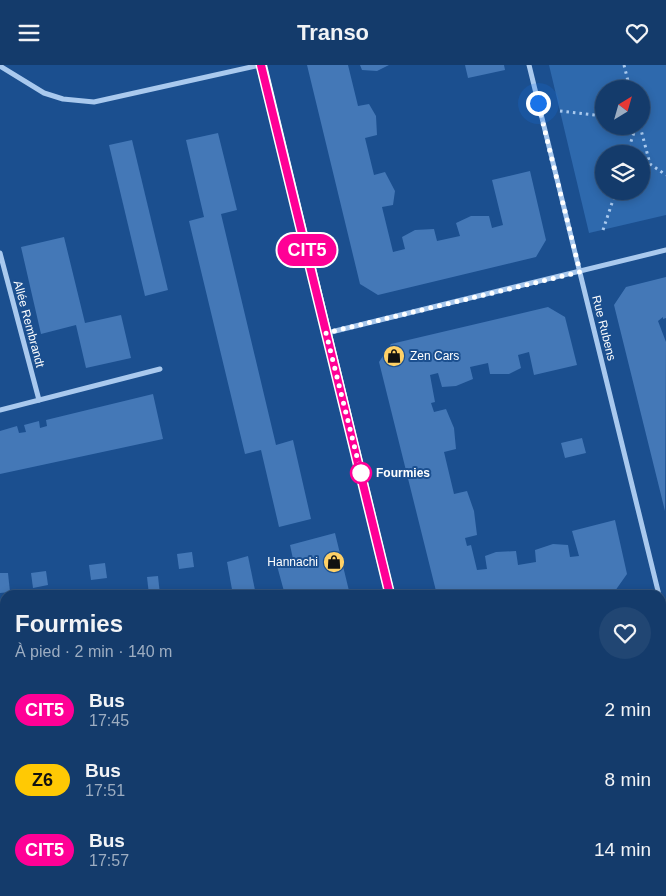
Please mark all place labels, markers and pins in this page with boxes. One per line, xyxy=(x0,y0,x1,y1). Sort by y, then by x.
shop icon: Zen Cars xyxy=(382,344,406,368)
place label: Zen Cars xyxy=(410,349,459,363)
marker: Fourmies xyxy=(350,462,372,484)
place label: Fourmies xyxy=(376,466,430,480)
shop icon: Hannachi xyxy=(322,550,346,574)
place label: Hannachi xyxy=(267,555,318,569)

